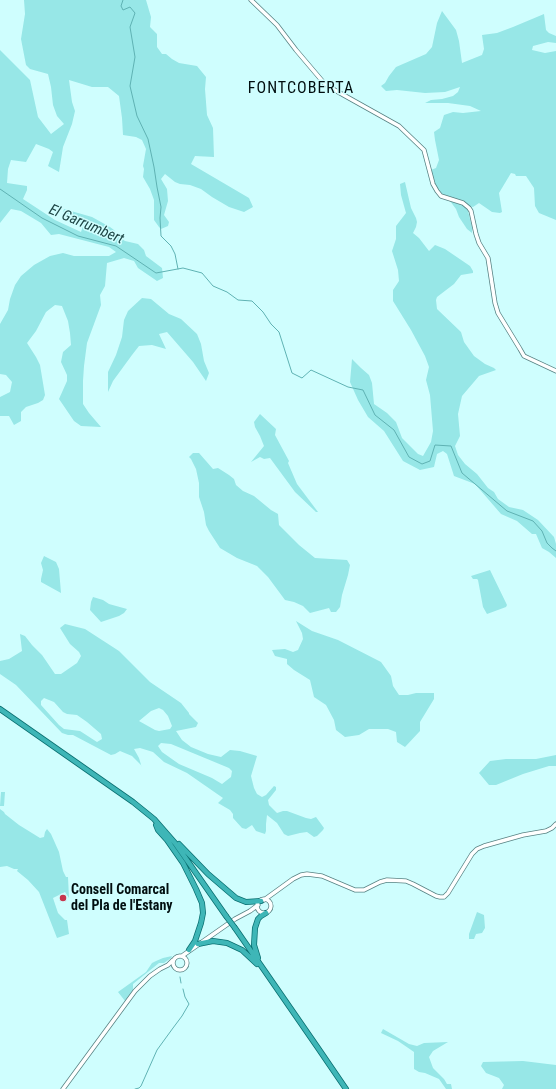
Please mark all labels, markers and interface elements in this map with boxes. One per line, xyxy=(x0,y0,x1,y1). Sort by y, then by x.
district label: FONTCOBERTA xyxy=(248,79,354,99)
water label: El Garrumbert xyxy=(46,201,126,249)
place label: Consell Comarcal del Pla de l'Estany xyxy=(71,882,173,914)
marker: Consell Comarcal del Pla de l'Estany xyxy=(58,893,68,903)

